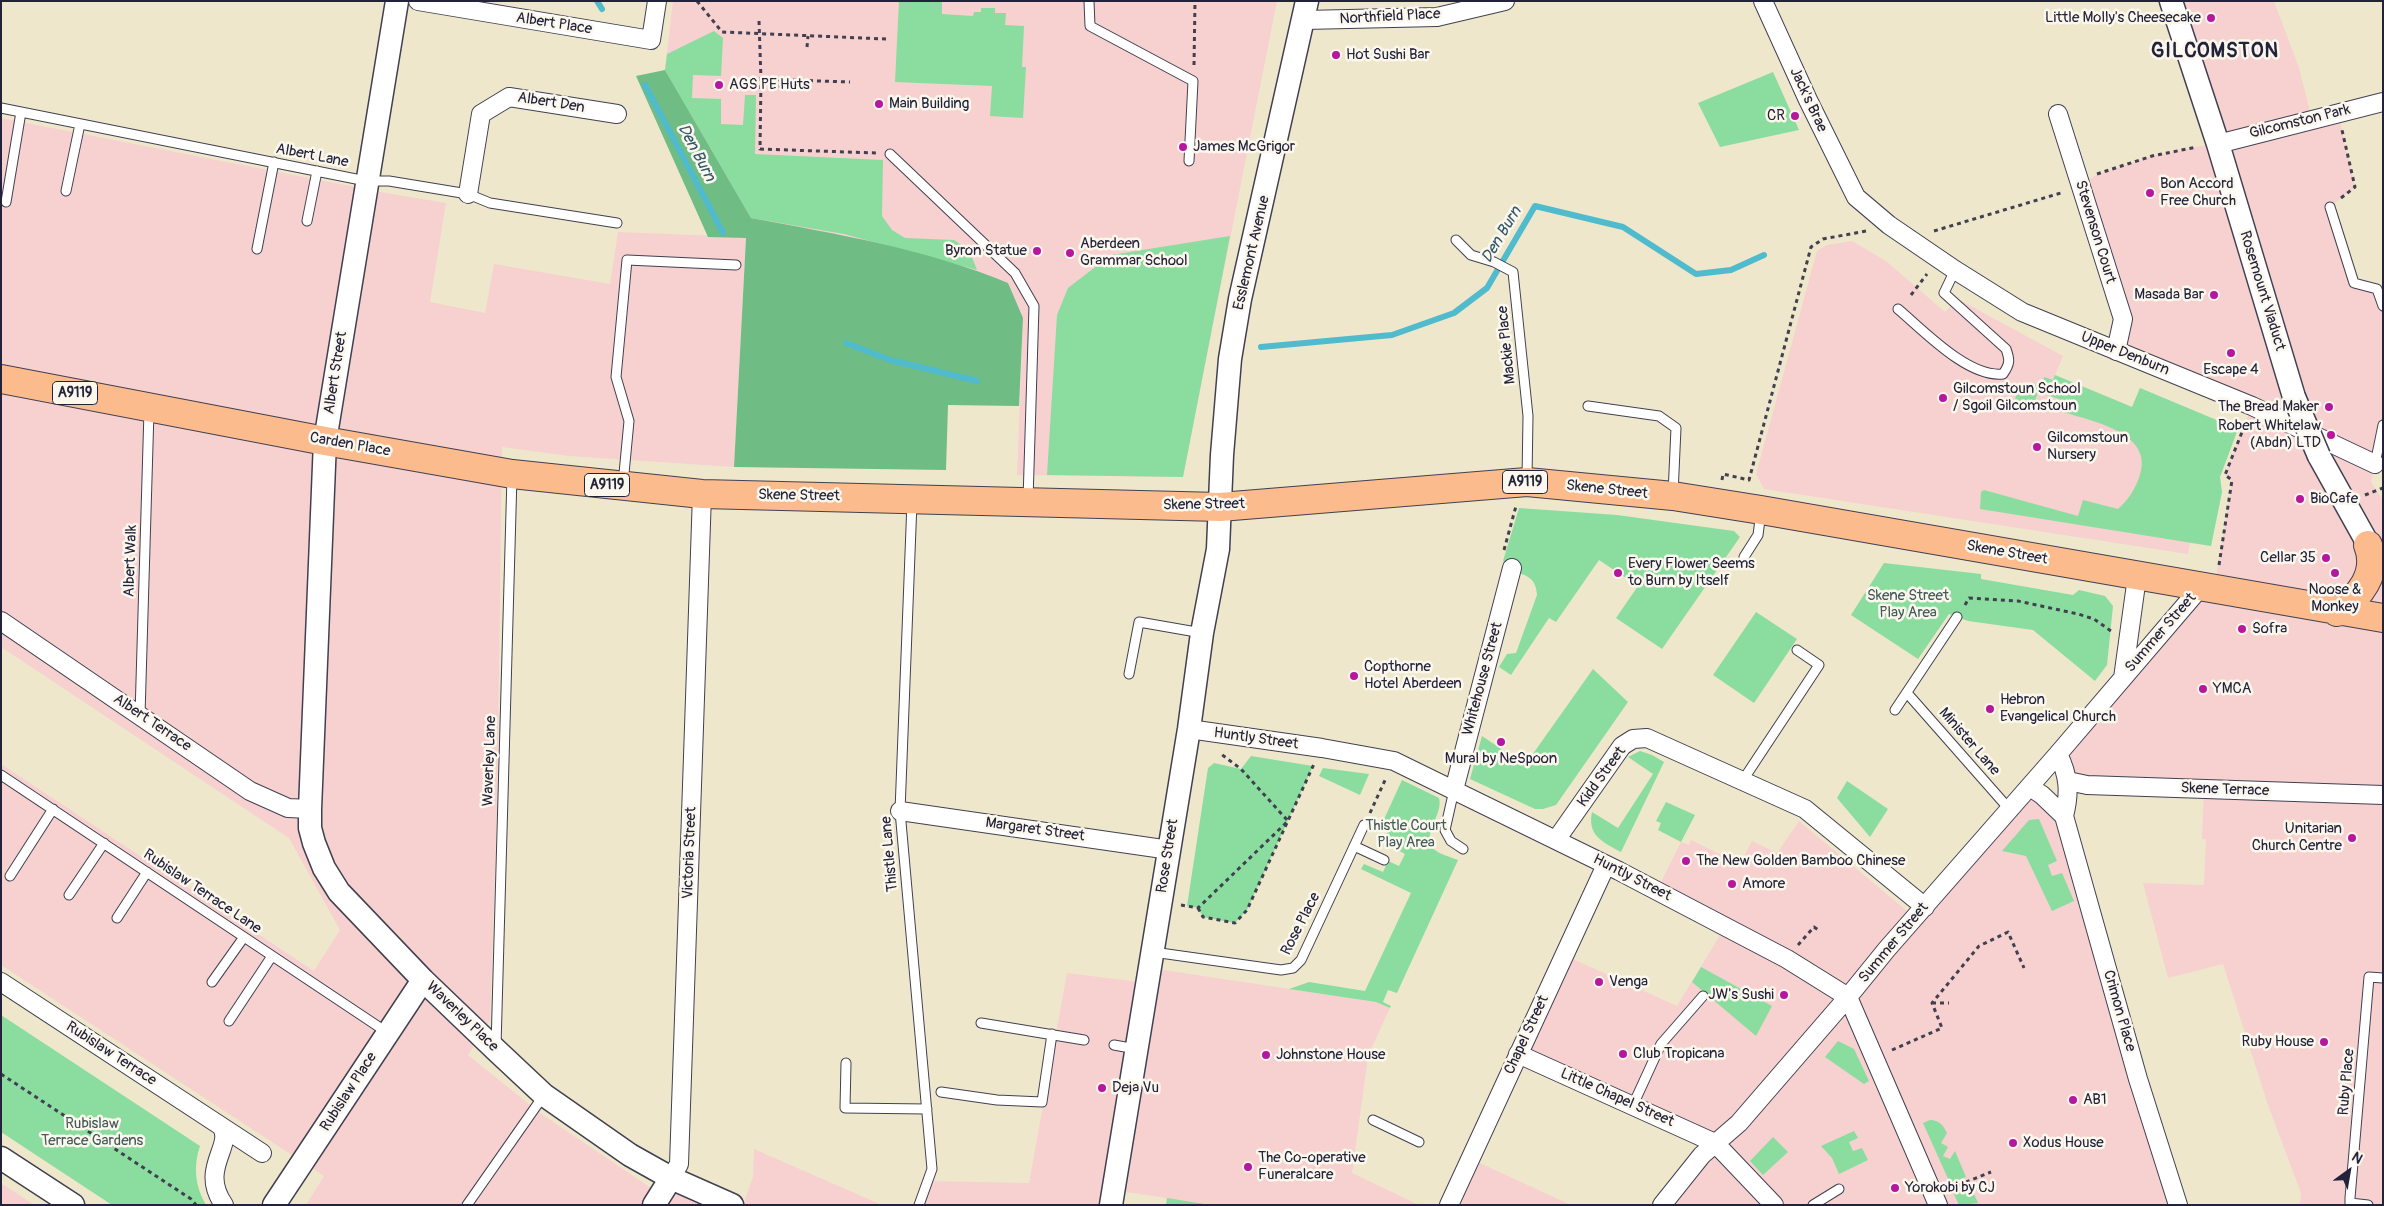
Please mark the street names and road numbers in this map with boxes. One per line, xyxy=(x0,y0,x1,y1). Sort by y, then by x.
street label: Northfield Place xyxy=(1339,5,1441,29)
street label: Albert Place xyxy=(515,9,593,39)
street label: Jack's Brae xyxy=(1785,65,1831,135)
street label: Albert Den xyxy=(516,89,586,117)
street label: Gilcomston Park xyxy=(2248,101,2352,143)
street label: Albert Lane xyxy=(274,140,350,172)
street label: Stevenson Court xyxy=(2071,178,2119,286)
street label: Esslemont Avenue xyxy=(1230,194,1274,312)
street label: Rosemount Viaduct xyxy=(2235,229,2289,353)
street label: Mackie Place xyxy=(1494,305,1520,385)
street label: Upper Denburn xyxy=(2078,328,2172,380)
street label: Albert Street xyxy=(321,330,351,416)
road number: A9119 xyxy=(52,382,98,404)
street label: Carden Place xyxy=(308,429,392,461)
road number: A9119 xyxy=(1502,471,1548,494)
road number: A9119 xyxy=(584,474,630,496)
street label: Skene Street xyxy=(1565,477,1649,503)
street label: Skene Street xyxy=(758,486,840,506)
street label: Skene Street xyxy=(1163,495,1245,515)
street label: Albert Walk xyxy=(121,525,141,597)
street label: Skene Street xyxy=(1965,537,2049,569)
street label: Summer Street xyxy=(2122,590,2200,676)
street label: Whitehouse Street xyxy=(1459,620,1507,738)
street label: Albert Terrace xyxy=(110,690,194,756)
street label: Minister Lane xyxy=(1935,704,2003,780)
street label: Waverley Lane xyxy=(479,715,501,807)
street label: Huntly Street xyxy=(1212,724,1300,754)
street label: Kidd Street xyxy=(1574,743,1630,811)
street label: Skene Terrace xyxy=(2180,779,2270,801)
street label: Victoria Street xyxy=(679,807,701,899)
street label: Margaret Street xyxy=(984,814,1086,846)
street label: Thistle Lane xyxy=(878,815,902,893)
street label: Rose Street xyxy=(1153,818,1183,894)
street label: Rubislaw Terrace Lane xyxy=(140,846,264,938)
street label: Huntly Street xyxy=(1590,851,1674,905)
street label: Rose Place xyxy=(1278,890,1324,958)
street label: Summer Street xyxy=(1855,899,1933,987)
street label: Crimon Place xyxy=(2099,968,2139,1054)
street label: Waverley Place xyxy=(422,978,502,1056)
street label: Chapel Street xyxy=(1501,993,1553,1077)
street label: Rubislaw Terrace xyxy=(62,1018,160,1090)
street label: Ruby Place xyxy=(2335,1048,2359,1116)
street label: Rubislaw Place xyxy=(317,1049,381,1135)
street label: Little Chapel Street xyxy=(1557,1065,1677,1131)

